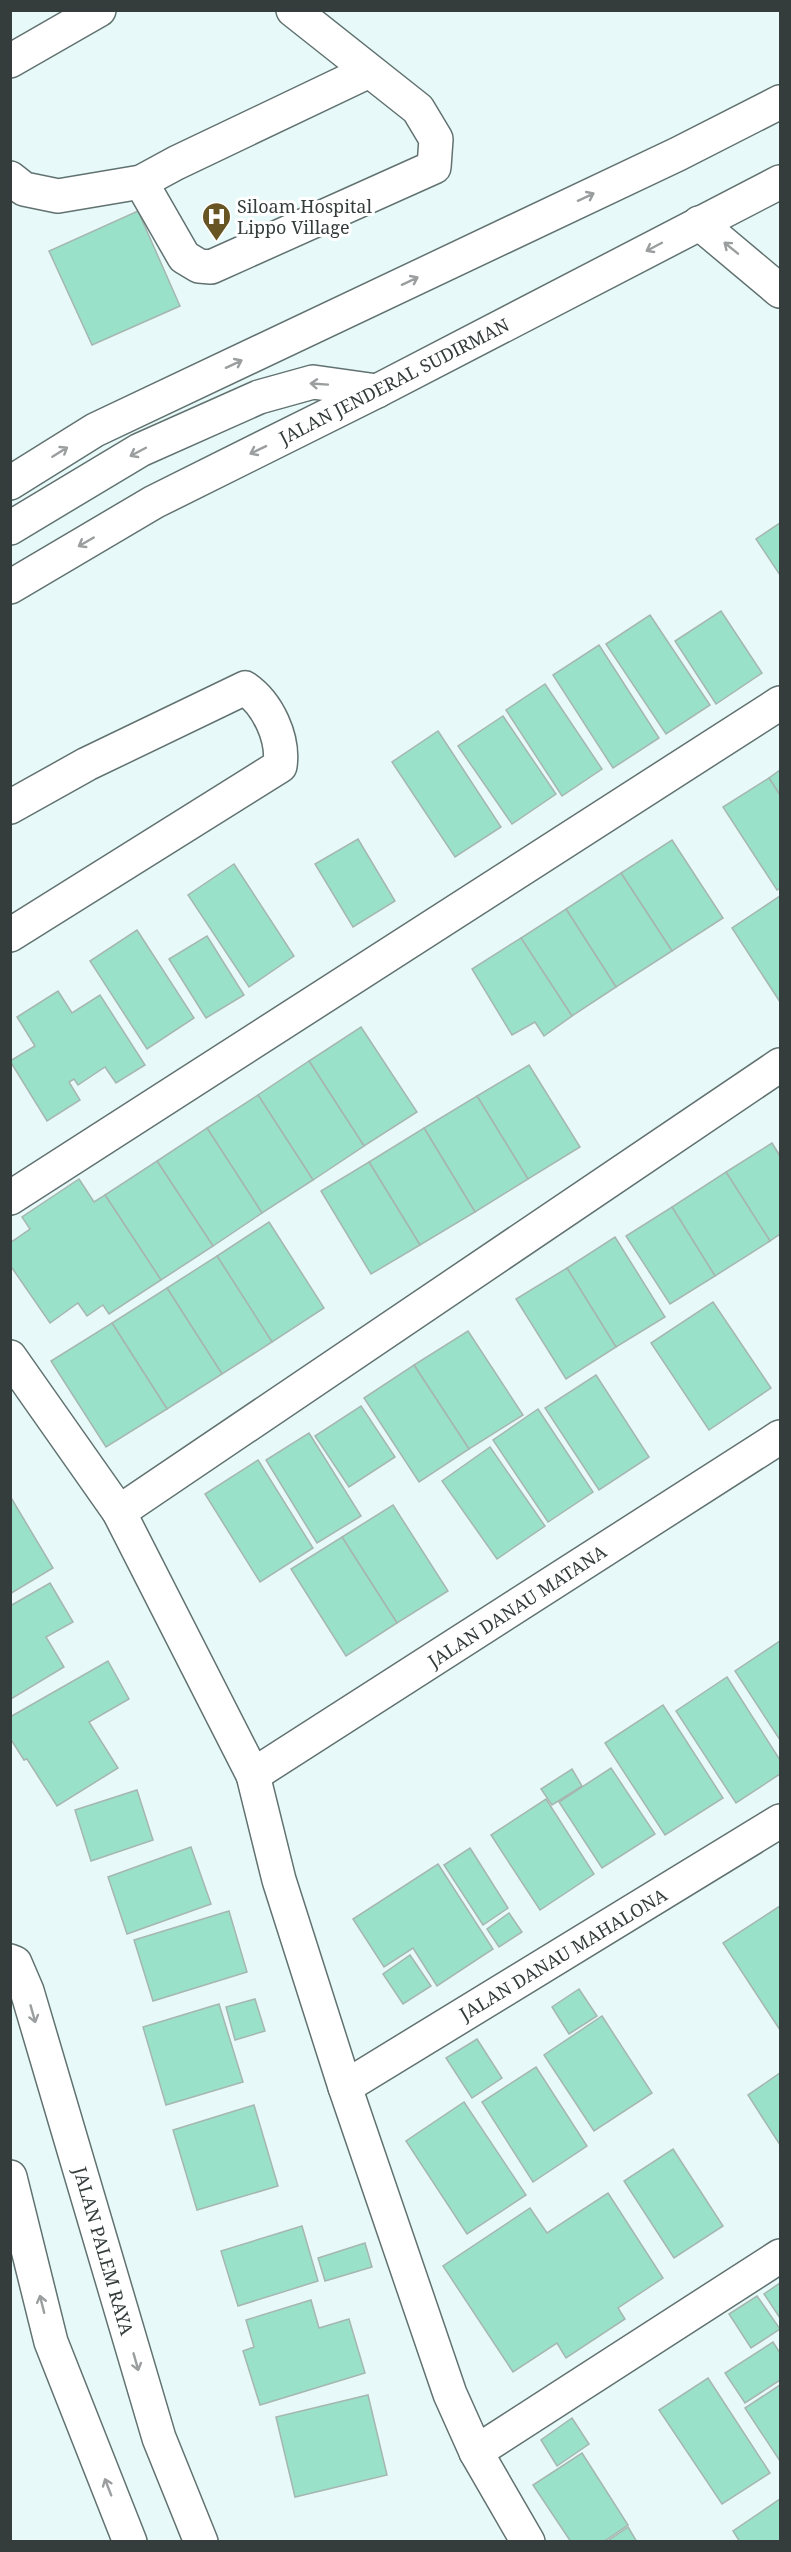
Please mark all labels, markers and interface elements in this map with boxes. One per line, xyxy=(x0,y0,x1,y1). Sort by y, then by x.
one-way arrow xyxy=(577,191,595,203)
place label: Siloam Hospital Lippo Village xyxy=(237,194,372,239)
hospital icon: Siloam Hospital Lippo Village xyxy=(200,200,232,242)
one-way arrow xyxy=(645,241,663,253)
one-way arrow xyxy=(723,242,739,255)
one-way arrow xyxy=(401,274,419,286)
street label: JALAN JENDERAL SUDIRMAN xyxy=(274,312,513,450)
one-way arrow xyxy=(224,358,242,370)
one-way arrow xyxy=(310,378,329,389)
one-way arrow xyxy=(249,445,267,457)
one-way arrow xyxy=(51,446,68,458)
one-way arrow xyxy=(130,446,147,458)
one-way arrow xyxy=(78,536,95,548)
street label: JALAN DANAU MATANA xyxy=(422,1539,611,1673)
street label: JALAN DANAU MAHALONA xyxy=(454,1882,671,2026)
one-way arrow xyxy=(28,2004,39,2023)
street label: JALAN PALEM RAYA xyxy=(68,2163,140,2338)
one-way arrow xyxy=(36,2295,47,2314)
one-way arrow xyxy=(131,2352,142,2371)
one-way arrow xyxy=(102,2478,113,2497)

